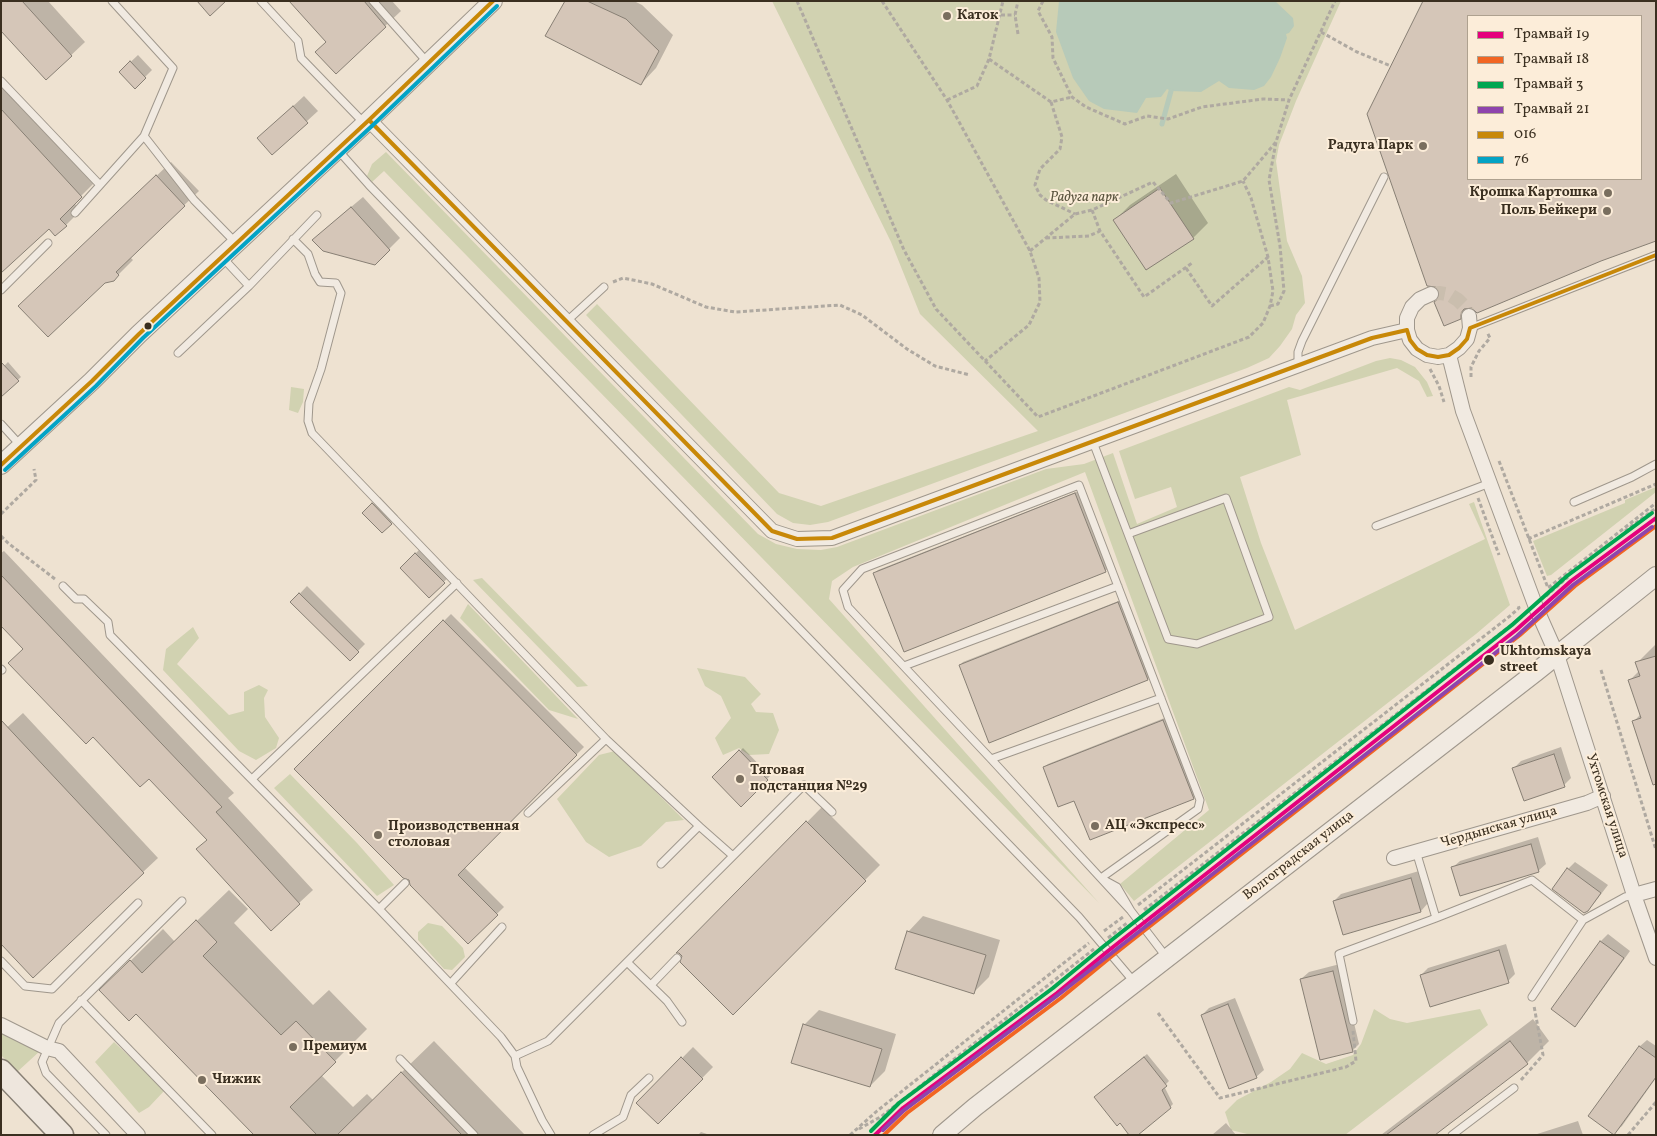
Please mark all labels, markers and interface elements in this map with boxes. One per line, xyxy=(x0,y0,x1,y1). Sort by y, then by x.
place label: Каток xyxy=(957,8,998,24)
marker: Каток xyxy=(941,10,953,22)
legend xyxy=(1467,15,1642,180)
text: Трамвай 19 xyxy=(1514,24,1589,45)
text: Трамвай 18 xyxy=(1514,49,1589,70)
text: Трамвай 3 xyxy=(1514,74,1583,95)
text: Трамвай 21 xyxy=(1514,99,1590,120)
text: 016 xyxy=(1514,124,1536,145)
place label: Радуга Парк xyxy=(1328,138,1413,154)
marker: Радуга Парк xyxy=(1417,140,1429,152)
text: 76 xyxy=(1514,149,1529,170)
place label: Крошка Картошка xyxy=(1469,185,1598,201)
marker: Крошка Картошка xyxy=(1602,187,1614,199)
park label: Радуга парк xyxy=(1050,190,1118,206)
place label: Поль Бейкери xyxy=(1501,203,1597,219)
marker: Поль Бейкери xyxy=(1601,205,1613,217)
unlabelled marker xyxy=(143,321,153,331)
place label: Ukhtomskaya street xyxy=(1500,644,1591,676)
marker: Ukhtomskaya street xyxy=(1482,653,1496,667)
street label: Ухтомская улица xyxy=(1581,752,1631,860)
place label: Тяговая подстанция №29 xyxy=(750,763,867,796)
marker: Тяговая подстанция №29 xyxy=(734,773,746,785)
street label: Чердынская улица xyxy=(1439,803,1559,853)
street label: Волгоградская улица xyxy=(1240,808,1358,904)
place label: АЦ «Экспресс» xyxy=(1105,818,1205,834)
place label: Производственная столовая xyxy=(388,819,519,852)
marker: АЦ «Экспресс» xyxy=(1089,820,1101,832)
marker: Производственная столовая xyxy=(372,829,384,841)
place label: Премиум xyxy=(303,1039,367,1055)
marker: Премиум xyxy=(287,1041,299,1053)
place label: Чижик xyxy=(212,1072,261,1088)
marker: Чижик xyxy=(196,1074,208,1086)

